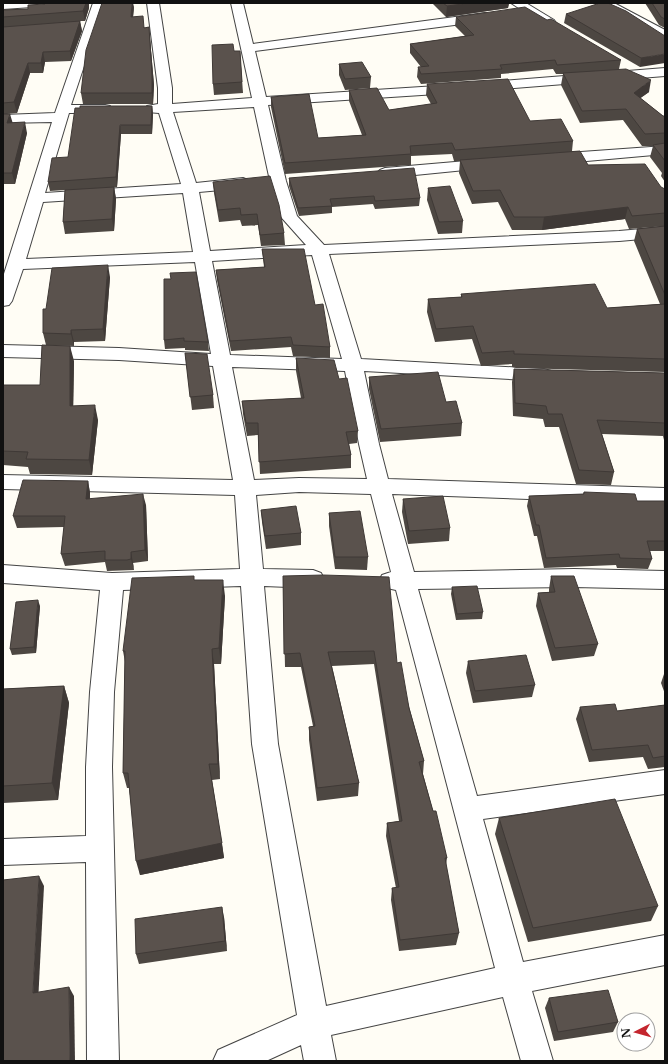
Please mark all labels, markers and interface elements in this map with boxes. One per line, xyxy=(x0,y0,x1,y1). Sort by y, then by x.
north arrow xyxy=(616,1012,656,1052)
text: N xyxy=(618,1027,634,1039)

